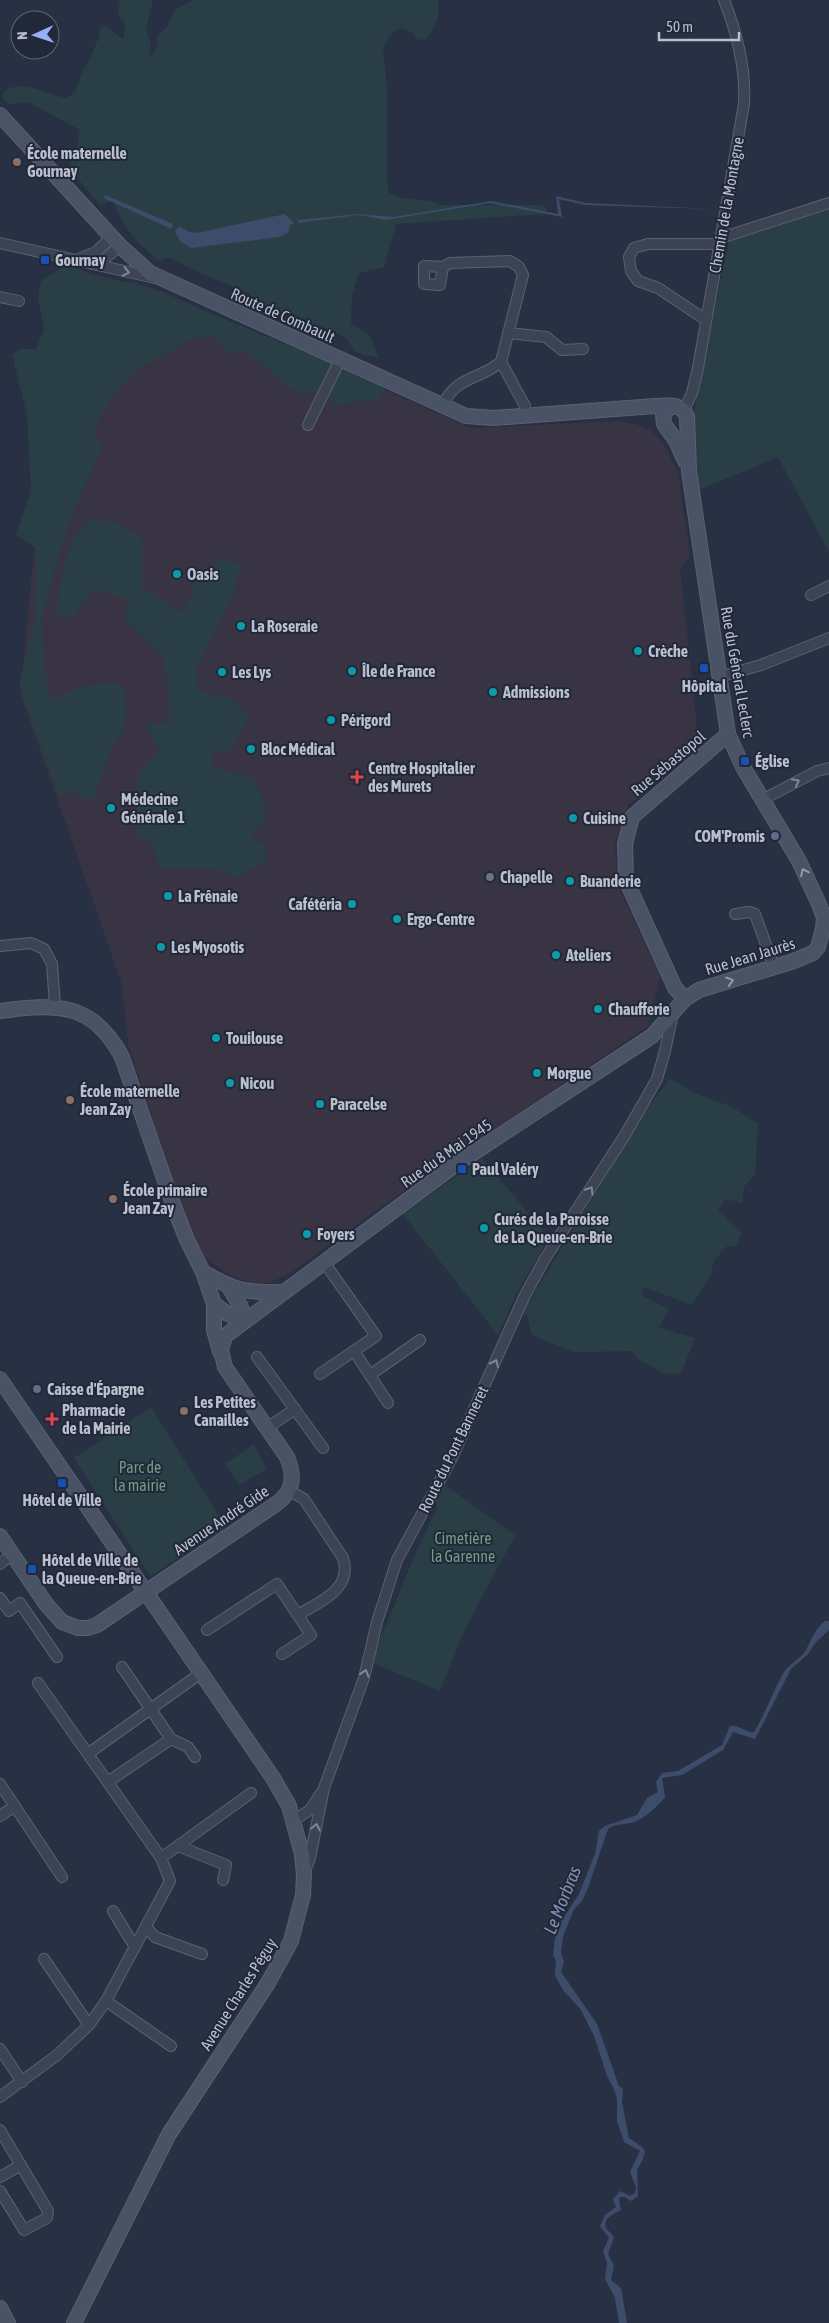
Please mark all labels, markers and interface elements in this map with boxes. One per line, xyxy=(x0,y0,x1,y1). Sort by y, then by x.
north arrow xyxy=(10,10,60,60)
scale bar xyxy=(659,10,739,42)
text: 50 m xyxy=(666,18,693,35)
text: N xyxy=(14,31,30,40)
street label: Chemin de la Montagne xyxy=(705,135,748,275)
place label: École maternelle Gournay xyxy=(27,144,127,180)
marker: École maternelle Gournay xyxy=(11,156,23,168)
place label: Gournay xyxy=(55,251,106,269)
marker: Gournay xyxy=(39,254,51,266)
one-way arrow xyxy=(121,266,130,277)
street label: Route de Combault xyxy=(228,284,338,346)
place label: Oasis xyxy=(187,565,219,583)
marker: Oasis xyxy=(171,568,183,580)
street label: Rue du Général Leclerc xyxy=(718,605,758,739)
place label: La Roseraie xyxy=(251,617,318,635)
marker: La Roseraie xyxy=(235,620,247,632)
place label: Crèche xyxy=(648,642,688,660)
marker: Crèche xyxy=(632,645,644,657)
place label: Île de France xyxy=(361,662,436,680)
marker: Hôpital xyxy=(698,662,710,674)
place label: Les Lys xyxy=(232,663,272,681)
marker: Île de France xyxy=(346,665,358,677)
marker: Les Lys xyxy=(216,666,228,678)
place label: Hôpital xyxy=(682,677,727,695)
place label: Admissions xyxy=(502,683,570,701)
marker: Admissions xyxy=(487,686,499,698)
place label: Périgord xyxy=(341,711,391,729)
marker: Périgord xyxy=(325,714,337,726)
street label: Rue Sébastopol xyxy=(627,726,710,800)
place label: Bloc Médical xyxy=(261,740,336,758)
marker: Bloc Médical xyxy=(245,743,257,755)
place label: Église xyxy=(755,752,790,770)
marker: Église xyxy=(739,755,751,767)
place label: Centre Hospitalier des Murets xyxy=(368,759,475,795)
marker: Centre Hospitalier des Murets xyxy=(350,770,364,784)
one-way arrow xyxy=(791,778,800,788)
place label: Médecine Générale 1 xyxy=(121,790,185,826)
marker: Médecine Générale 1 xyxy=(105,802,117,814)
place label: Cuisine xyxy=(583,809,626,827)
marker: Cuisine xyxy=(567,812,579,824)
place label: COM'Promis xyxy=(695,827,765,845)
marker: COM'Promis xyxy=(769,830,781,842)
place label: Chapelle xyxy=(500,868,553,886)
one-way arrow xyxy=(800,868,811,877)
marker: Chapelle xyxy=(484,871,496,883)
place label: Buanderie xyxy=(580,872,641,890)
marker: Buanderie xyxy=(564,875,576,887)
place label: La Frênaie xyxy=(178,887,238,905)
marker: La Frênaie xyxy=(162,890,174,902)
place label: Cafétéria xyxy=(288,895,342,913)
marker: Cafétéria xyxy=(346,898,358,910)
place label: Ergo-Centre xyxy=(407,910,475,928)
marker: Ergo-Centre xyxy=(391,913,403,925)
street label: Rue Jean Jaurès xyxy=(703,934,797,978)
place label: Les Myosotis xyxy=(171,938,244,956)
marker: Les Myosotis xyxy=(155,941,167,953)
place label: Ateliers xyxy=(565,946,611,964)
marker: Ateliers xyxy=(550,949,562,961)
one-way arrow xyxy=(725,976,733,986)
place label: Chaufferie xyxy=(608,1000,670,1018)
marker: Chaufferie xyxy=(592,1003,604,1015)
place label: Touilouse xyxy=(226,1029,283,1047)
marker: Touilouse xyxy=(210,1032,222,1044)
place label: Morgue xyxy=(547,1064,591,1082)
marker: Morgue xyxy=(531,1067,543,1079)
place label: Nicou xyxy=(240,1074,275,1092)
marker: Nicou xyxy=(224,1077,236,1089)
place label: École maternelle Jean Zay xyxy=(79,1082,180,1118)
marker: École maternelle Jean Zay xyxy=(64,1094,76,1106)
place label: Paracelse xyxy=(330,1095,387,1113)
marker: Paracelse xyxy=(314,1098,326,1110)
street label: Rue du 8 Mai 1945 xyxy=(397,1115,495,1191)
place label: Paul Valéry xyxy=(472,1160,539,1178)
marker: Paul Valéry xyxy=(456,1163,468,1175)
place label: École primaire Jean Zay xyxy=(122,1181,207,1217)
one-way arrow xyxy=(583,1187,593,1196)
marker: École primaire Jean Zay xyxy=(107,1193,119,1205)
place label: Curés de la Paroisse de La Queue-en-Brie xyxy=(494,1210,612,1246)
marker: Curés de la Paroisse de La Queue-en-Brie xyxy=(478,1222,490,1234)
place label: Foyers xyxy=(317,1225,355,1243)
marker: Foyers xyxy=(301,1228,313,1240)
one-way arrow xyxy=(488,1359,499,1368)
place label: Caisse d'Épargne xyxy=(47,1380,144,1398)
street label: Route du Pont Banneret xyxy=(414,1382,492,1515)
marker: Caisse d'Épargne xyxy=(31,1383,43,1395)
place label: Les Petites Canailles xyxy=(194,1393,256,1429)
place label: Pharmacie de la Mairie xyxy=(62,1401,130,1437)
marker: Les Petites Canailles xyxy=(178,1405,190,1417)
marker: Pharmacie de la Mairie xyxy=(46,1413,58,1425)
park label: Parc de la mairie xyxy=(114,1458,166,1494)
marker: Hôtel de Ville xyxy=(56,1477,68,1489)
street label: Avenue André Gide xyxy=(170,1482,272,1558)
place label: Hôtel de Ville xyxy=(22,1491,102,1509)
park label: Cimetière la Garenne xyxy=(431,1529,495,1565)
place label: Hôtel de Ville de la Queue-en-Brie xyxy=(42,1551,141,1587)
marker: Hôtel de Ville de la Queue-en-Brie xyxy=(26,1563,38,1575)
one-way arrow xyxy=(360,1669,370,1677)
one-way arrow xyxy=(311,1823,321,1832)
water label: Le Morbras xyxy=(539,1863,585,1937)
street label: Avenue Charles Péguy xyxy=(196,1934,281,2054)

